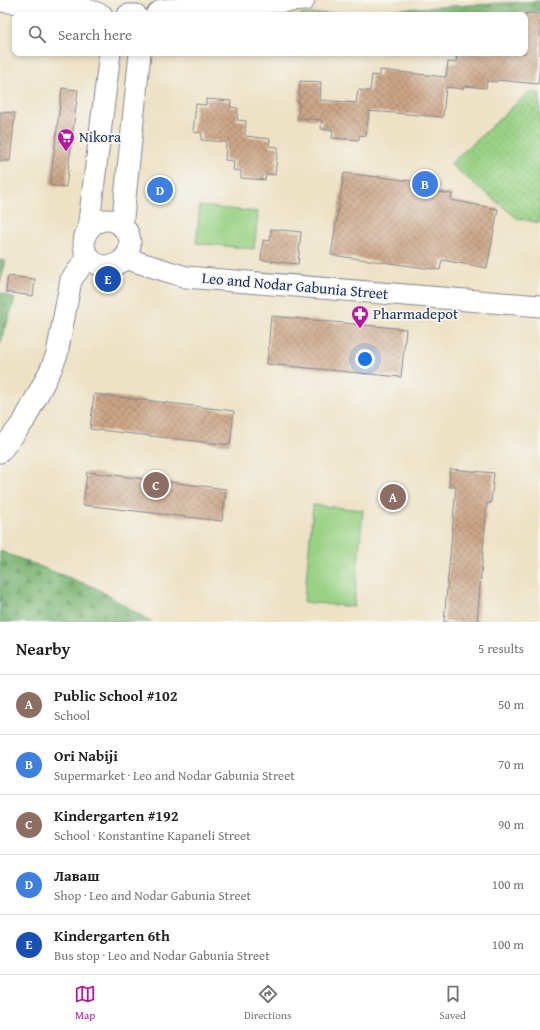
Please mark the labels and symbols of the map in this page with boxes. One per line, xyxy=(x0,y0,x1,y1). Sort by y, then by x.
place label: Nikora xyxy=(79,126,121,147)
supermarket icon: Nikora xyxy=(56,127,76,152)
pin: B xyxy=(412,169,438,199)
pin: D xyxy=(147,175,173,205)
pin: E xyxy=(95,264,121,294)
street label: Leo and Nodar Gabunia Street xyxy=(201,267,390,304)
place label: Pharmadepot xyxy=(373,303,459,324)
pharmacy icon: Pharmadepot xyxy=(350,304,370,329)
your location xyxy=(355,349,375,369)
pin: C xyxy=(143,470,169,500)
pin: A xyxy=(380,482,406,512)

